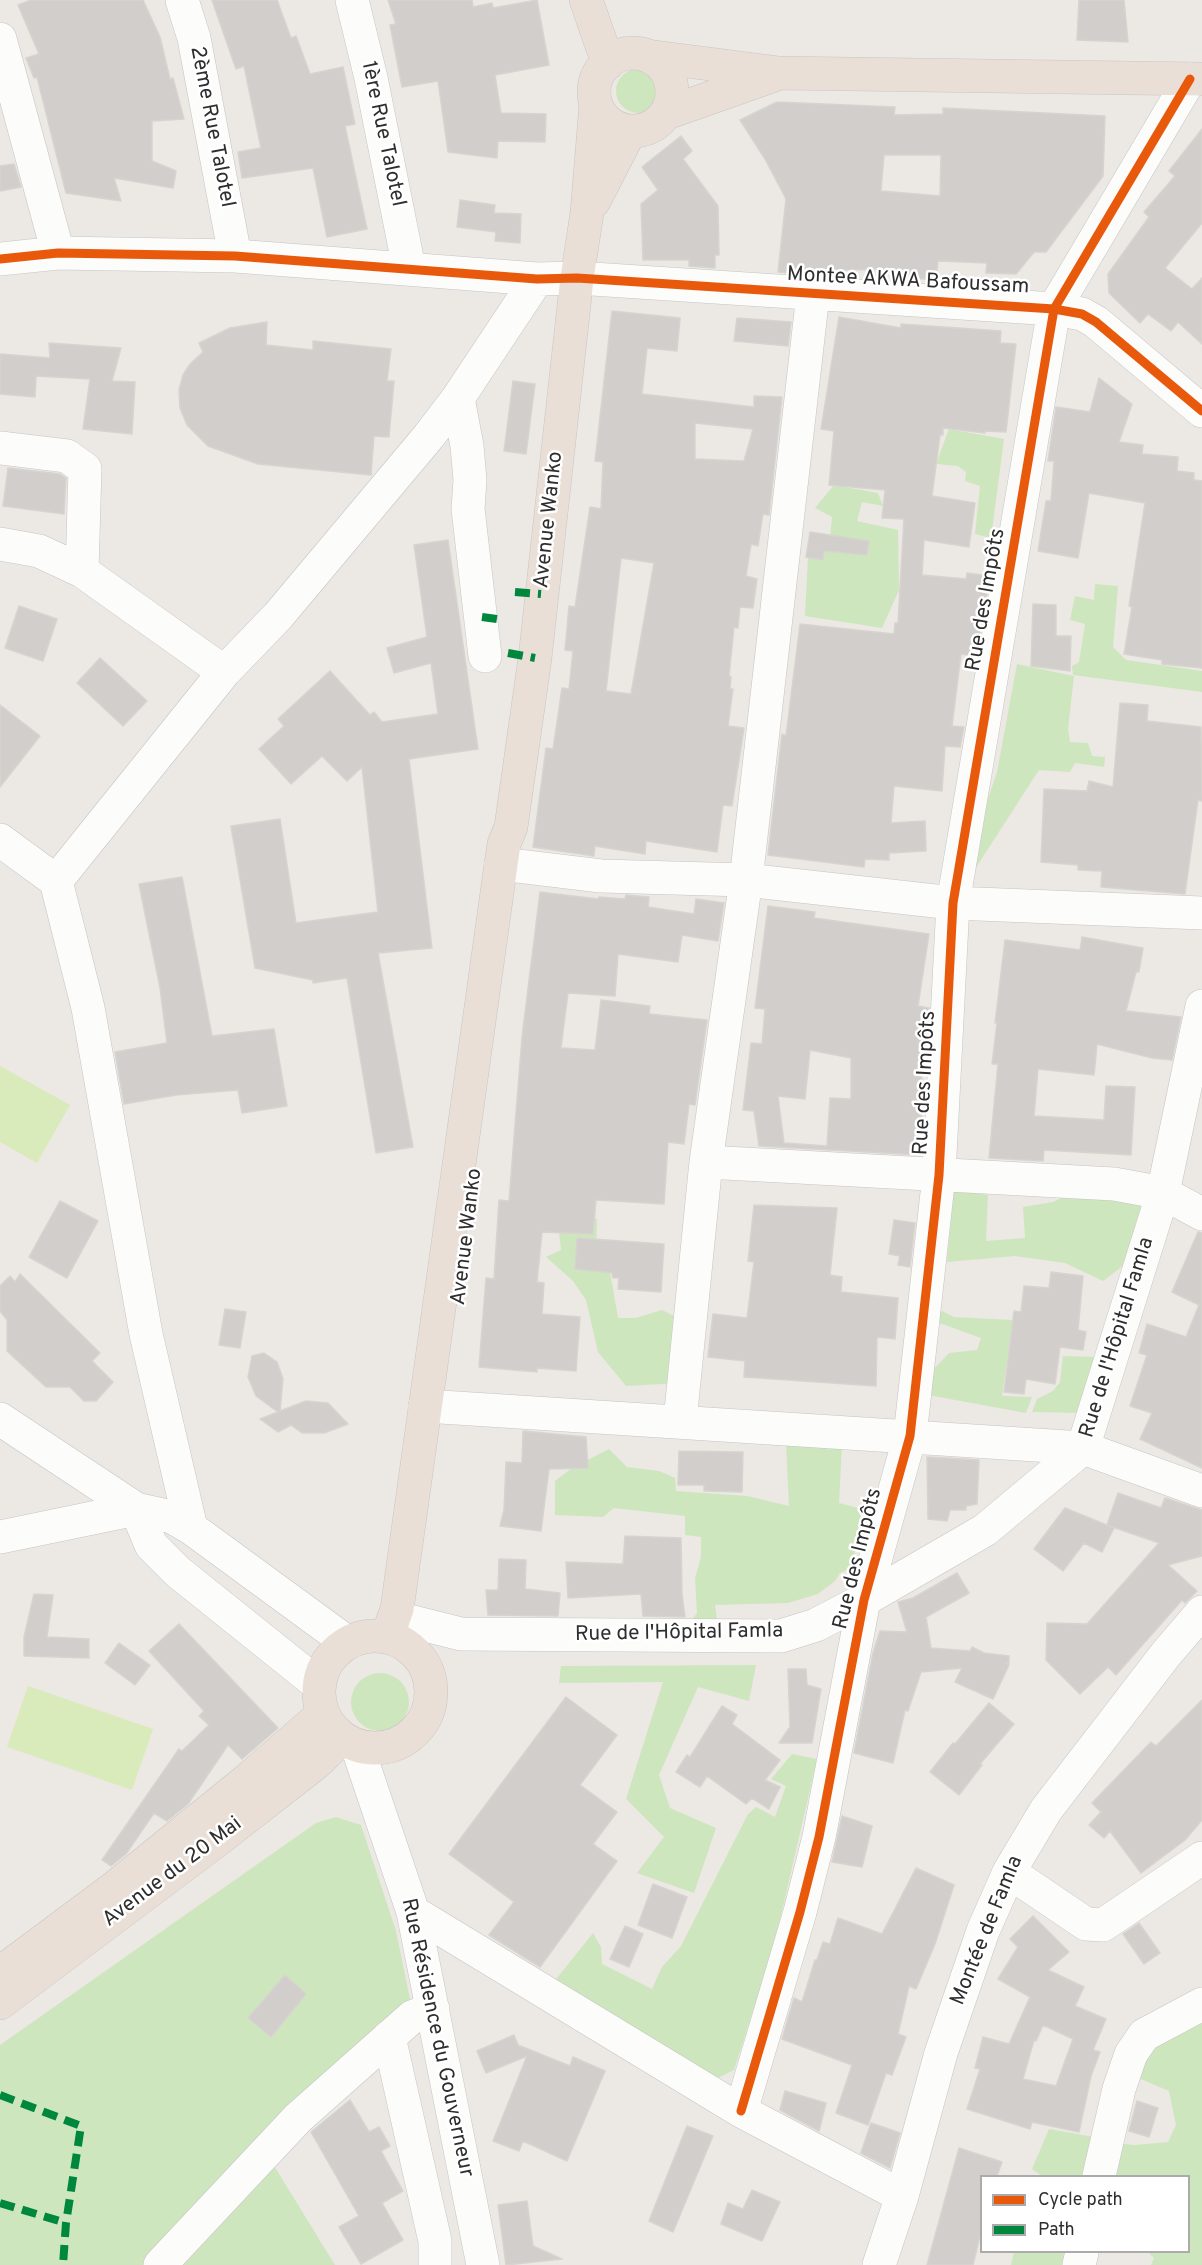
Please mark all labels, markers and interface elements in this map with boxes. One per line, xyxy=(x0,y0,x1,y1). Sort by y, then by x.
street label: 2ème Rue Talotel xyxy=(183,44,239,210)
street label: 1ère Rue Talotel xyxy=(354,59,410,209)
street label: Montee AKWA Bafoussam xyxy=(786,263,1030,301)
street label: Avenue Wanko xyxy=(530,450,570,590)
street label: Rue des Impôts xyxy=(962,527,1012,673)
street label: Rue des Impôts xyxy=(910,1010,942,1156)
street label: Avenue Wanko xyxy=(447,1167,489,1307)
street label: Rue de l'Hôpital Famla xyxy=(1075,1235,1161,1441)
street label: Rue des Impôts xyxy=(829,1486,889,1632)
street label: Rue de l'Hôpital Famla xyxy=(575,1620,783,1648)
street label: Avenue du 20 Mai xyxy=(98,1813,248,1933)
street label: Montée de Famla xyxy=(947,1853,1029,2009)
street label: Rue Résidence du Gouverneur xyxy=(394,1896,478,2180)
legend xyxy=(980,2175,1190,2253)
text: Cycle path xyxy=(1038,2189,1123,2212)
text: Path xyxy=(1038,2219,1075,2242)

